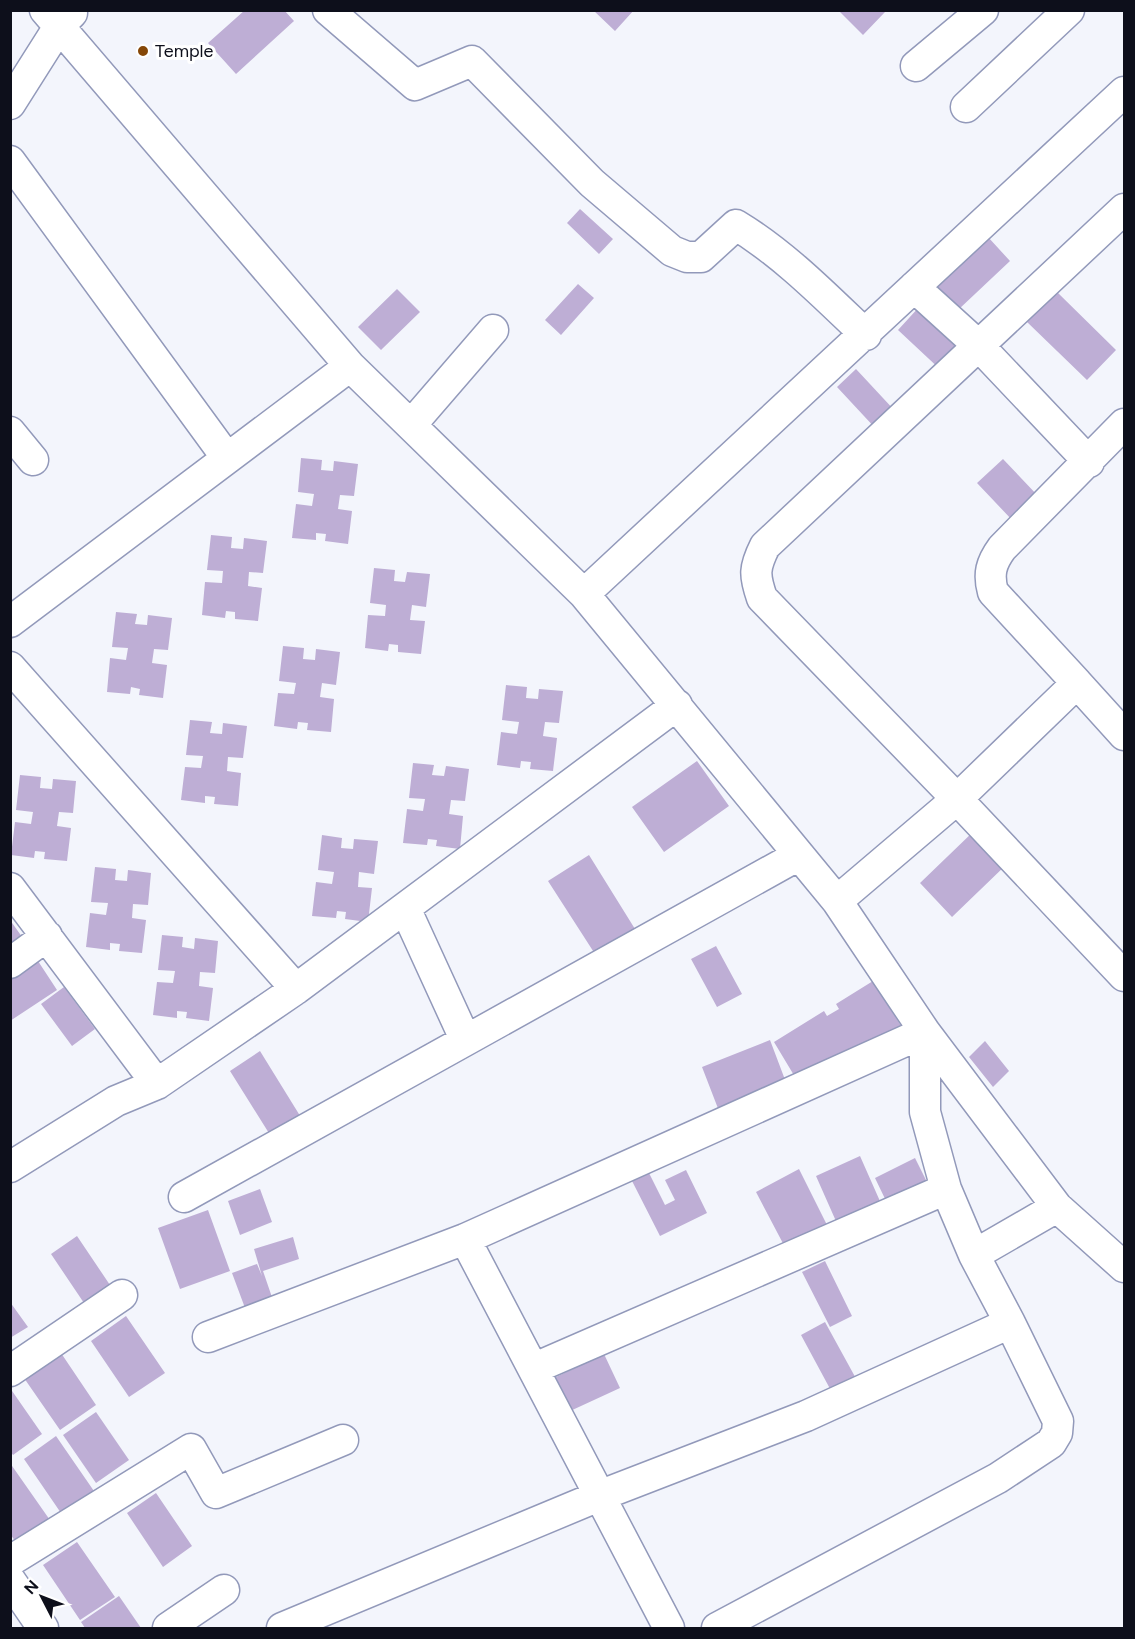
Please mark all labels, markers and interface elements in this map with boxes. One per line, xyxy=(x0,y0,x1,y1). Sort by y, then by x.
place label: Temple xyxy=(155,40,214,62)
marker: Temple xyxy=(136,44,150,58)
north arrow xyxy=(12,1567,72,1627)
text: N xyxy=(20,1576,42,1598)

